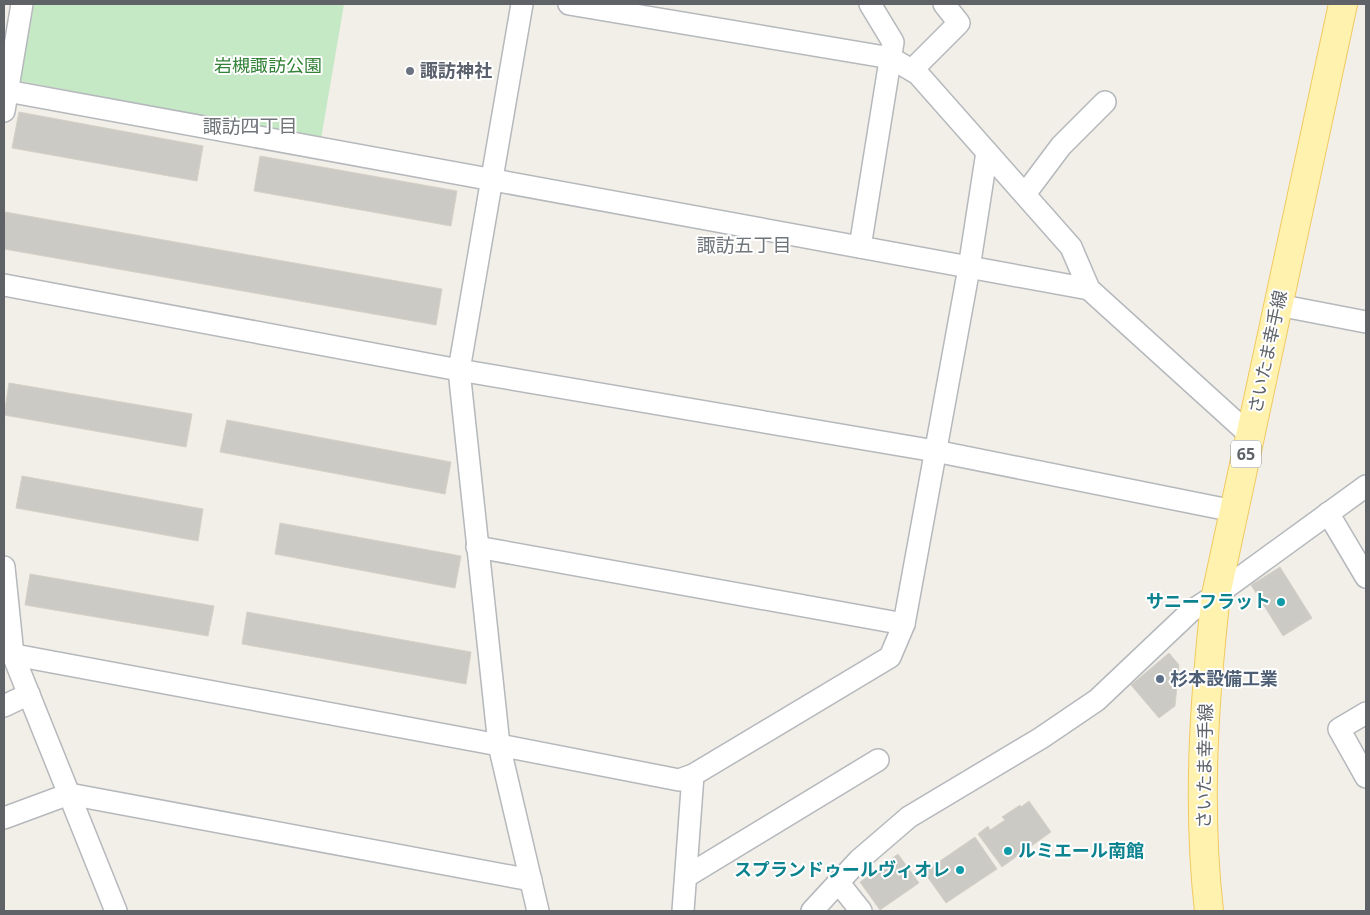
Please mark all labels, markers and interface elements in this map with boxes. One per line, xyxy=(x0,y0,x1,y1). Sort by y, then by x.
park label: 岩槻諏訪公園 xyxy=(214,53,322,77)
place label: 諏訪神社 xyxy=(420,58,492,82)
marker: 諏訪神社 xyxy=(404,65,416,77)
district label: 諏訪四丁目 xyxy=(202,113,298,139)
district label: 諏訪五丁目 xyxy=(696,232,792,258)
street label: さいたま幸手線 xyxy=(1242,288,1292,416)
road number: 65 xyxy=(1231,440,1261,468)
place label: サニーフラット xyxy=(1146,589,1271,613)
marker: サニーフラット xyxy=(1275,596,1287,608)
place label: 杉本設備工業 xyxy=(1170,666,1278,690)
marker: 杉本設備工業 xyxy=(1154,673,1166,685)
street label: さいたま幸手線 xyxy=(1191,703,1217,829)
place label: ルミエール南館 xyxy=(1018,838,1144,862)
marker: ルミエール南館 xyxy=(1002,845,1014,857)
place label: スプランドゥールヴィオレ xyxy=(734,857,950,881)
marker: スプランドゥールヴィオレ xyxy=(954,864,966,876)

